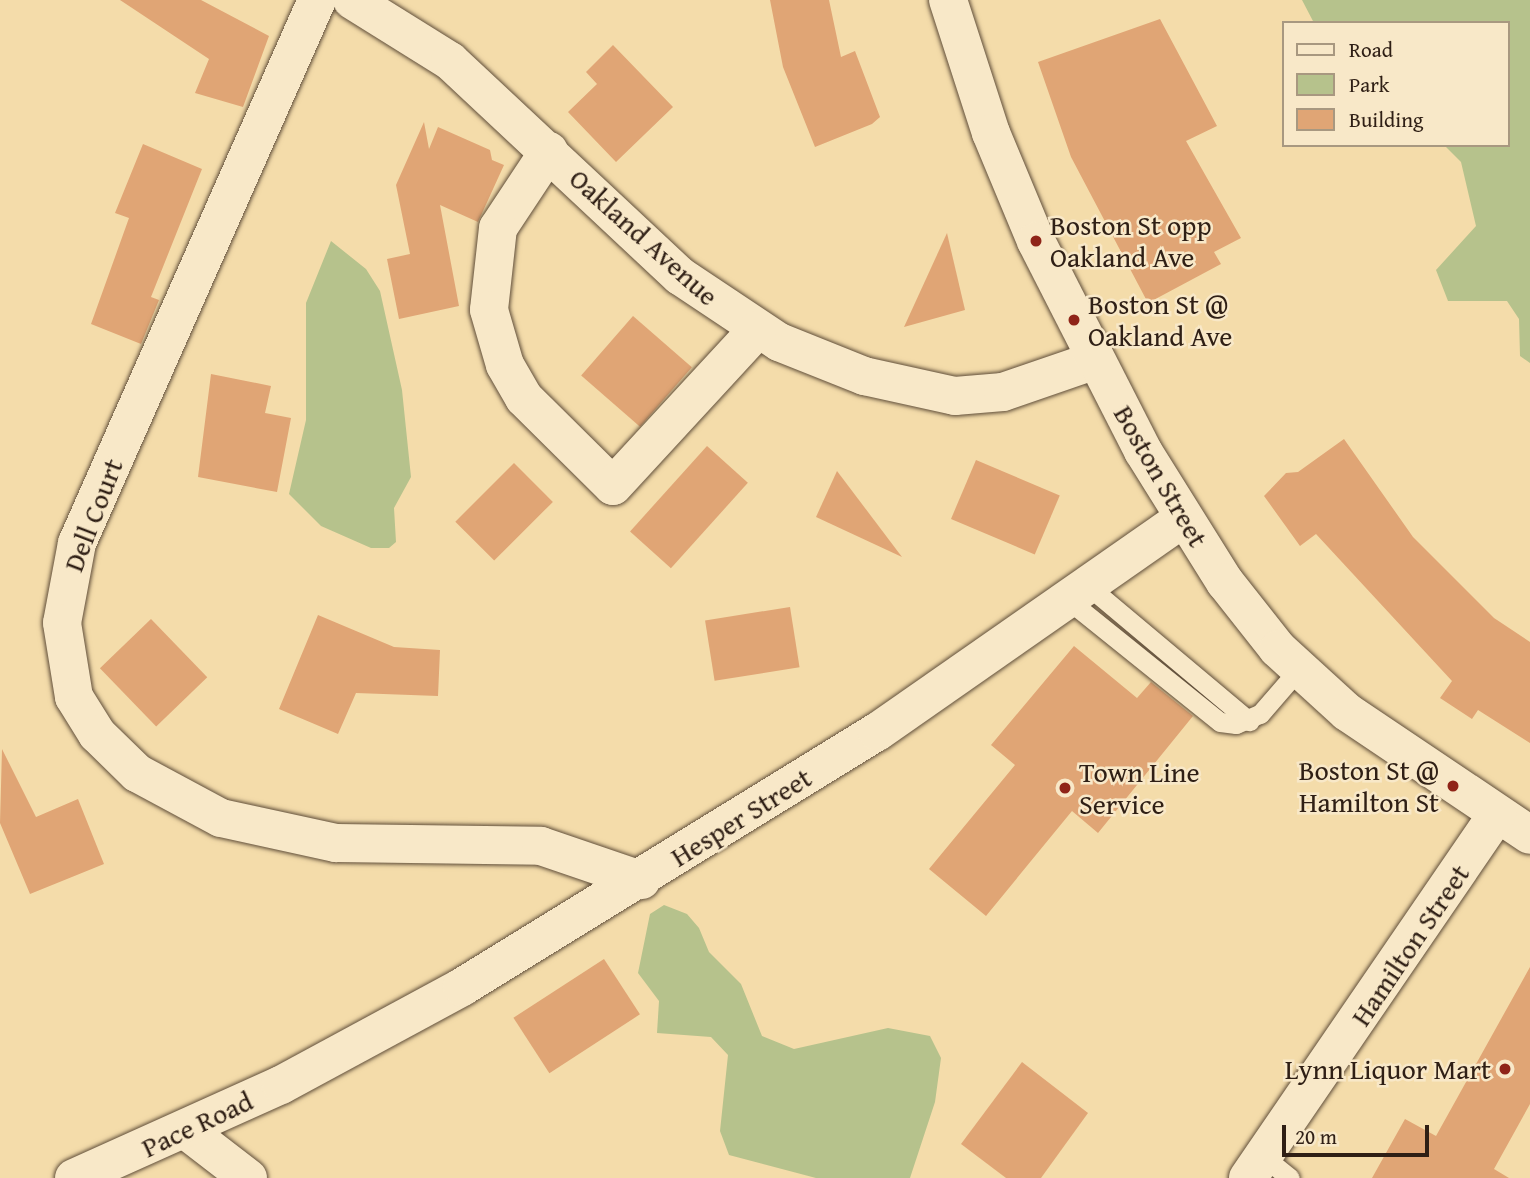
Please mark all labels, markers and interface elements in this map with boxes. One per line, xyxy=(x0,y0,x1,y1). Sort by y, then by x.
legend xyxy=(1282,21,1509,147)
text: Road xyxy=(1349,34,1393,65)
text: Park xyxy=(1349,69,1390,100)
text: Building xyxy=(1349,104,1423,135)
street label: Oakland Avenue xyxy=(563,161,725,313)
place label: Boston St opp Oakland Ave xyxy=(1050,208,1212,274)
marker: Boston St opp Oakland Ave xyxy=(1028,233,1044,249)
place label: Boston St @ Oakland Ave xyxy=(1088,287,1232,353)
marker: Boston St @ Oakland Ave xyxy=(1066,312,1082,328)
street label: Boston Street xyxy=(1107,399,1215,553)
street label: Dell Court xyxy=(56,454,130,576)
place label: Boston St @ Hamilton St xyxy=(1299,753,1439,819)
place label: Town Line Service xyxy=(1079,755,1200,821)
street label: Hesper Street xyxy=(664,760,818,874)
marker: Boston St @ Hamilton St xyxy=(1445,778,1461,794)
marker: Town Line Service xyxy=(1057,780,1073,796)
street label: Hamilton Street xyxy=(1344,858,1476,1032)
place label: Lynn Liquor Mart xyxy=(1285,1052,1491,1086)
marker: Lynn Liquor Mart xyxy=(1497,1061,1513,1077)
street label: Pace Road xyxy=(136,1084,258,1164)
scale bar xyxy=(1285,1112,1432,1156)
text: 20 m xyxy=(1295,1121,1337,1152)

